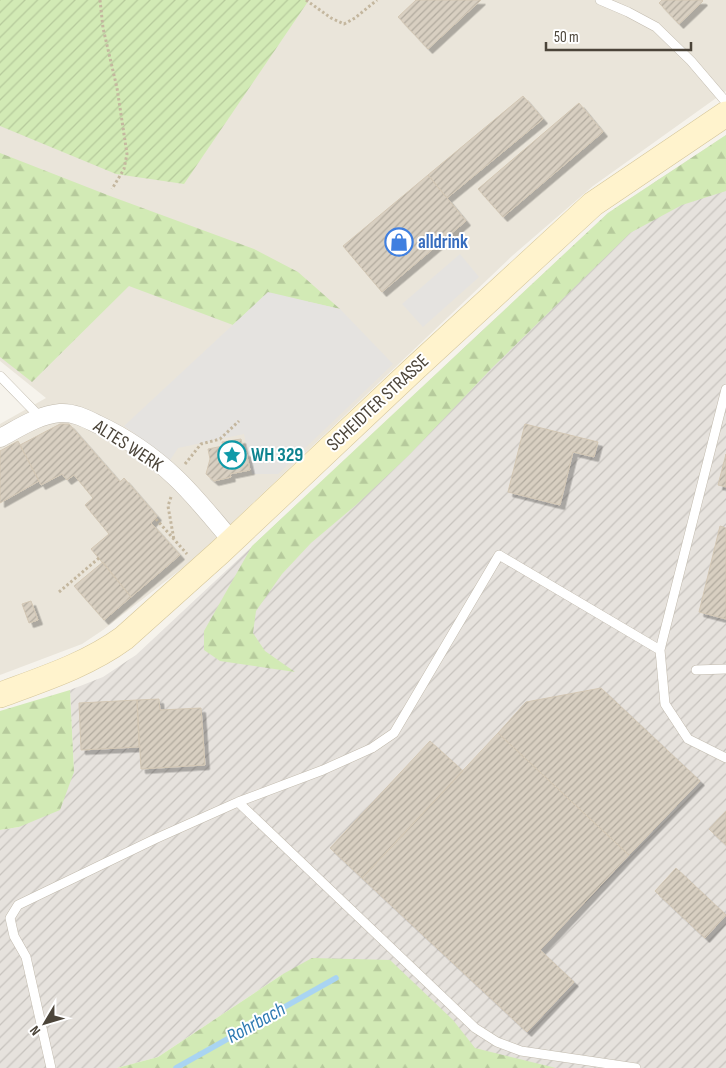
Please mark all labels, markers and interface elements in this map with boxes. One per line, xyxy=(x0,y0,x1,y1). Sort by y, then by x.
scale bar xyxy=(546,20,691,52)
text: 50 m xyxy=(554,28,579,47)
shop icon: alldrink xyxy=(384,227,414,257)
place label: alldrink xyxy=(418,231,468,254)
street label: SCHEIDTER STRASSE xyxy=(322,350,434,456)
street label: ALTES WERK xyxy=(88,415,167,477)
place icon: WH 329 xyxy=(217,440,247,470)
place label: WH 329 xyxy=(251,444,303,467)
water label: Rohrbach xyxy=(222,997,290,1049)
north arrow xyxy=(20,998,70,1048)
text: N xyxy=(26,1023,44,1039)

